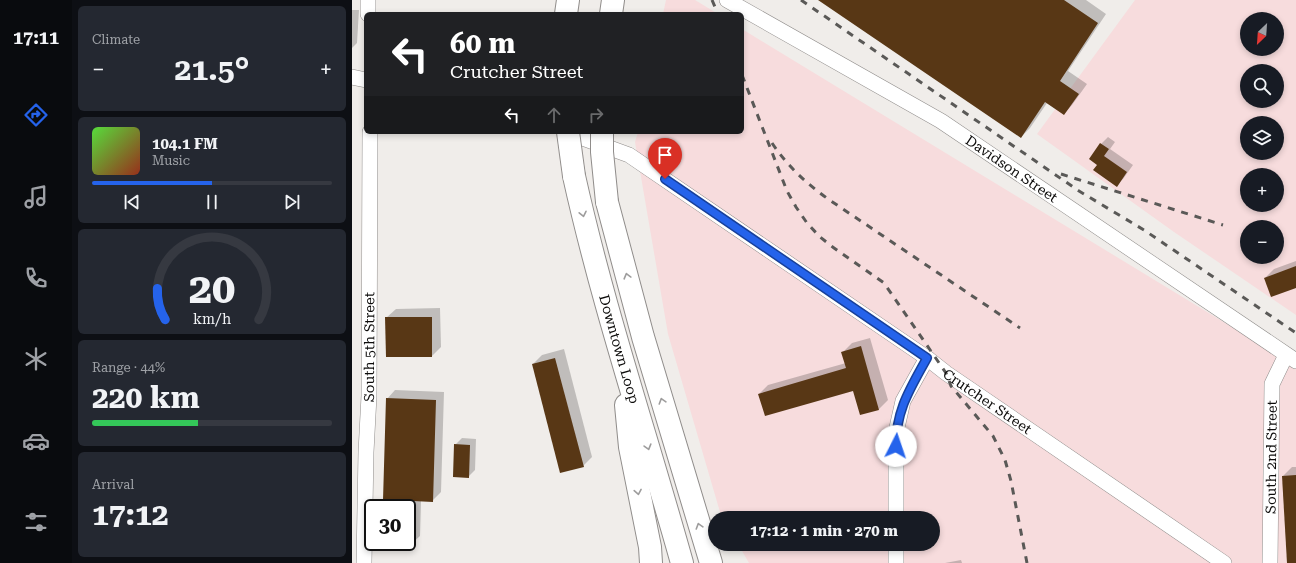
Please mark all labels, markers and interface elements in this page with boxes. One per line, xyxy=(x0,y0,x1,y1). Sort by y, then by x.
north arrow xyxy=(1240,12,1284,56)
map controls xyxy=(1240,12,1284,264)
text: 17:11 xyxy=(13,27,59,48)
text: 60 m xyxy=(450,27,515,60)
icon: left xyxy=(384,28,436,80)
text: Climate xyxy=(92,32,140,47)
text: 21.5° xyxy=(175,52,249,87)
text: − xyxy=(92,57,104,82)
text: + xyxy=(320,57,332,82)
text: Crutcher Street xyxy=(450,61,583,82)
button: search xyxy=(1240,64,1284,108)
icon: directions xyxy=(22,101,50,129)
icon: left xyxy=(501,104,523,126)
icon: ahead xyxy=(543,104,565,126)
icon: right xyxy=(585,104,607,126)
button: layers xyxy=(1240,116,1284,160)
street label: Davidson Street xyxy=(962,132,1061,205)
text: 104.1 FM xyxy=(152,135,218,153)
pin xyxy=(648,138,682,179)
icon: arrive xyxy=(654,144,676,166)
text: Music xyxy=(152,153,190,168)
button: + xyxy=(1240,168,1284,212)
icon: music xyxy=(22,183,50,211)
icon: previous xyxy=(121,191,143,213)
icon: pause xyxy=(201,191,223,213)
icon: next xyxy=(281,191,303,213)
one-way arrow xyxy=(578,211,586,218)
button: − xyxy=(1240,220,1284,264)
text: 20 xyxy=(189,263,235,312)
icon: phone xyxy=(22,264,50,292)
one-way arrow xyxy=(623,273,631,279)
street label: South 5th Street xyxy=(361,292,377,403)
street label: Downtown Loop xyxy=(596,293,643,405)
text: km/h xyxy=(193,310,231,326)
icon: climate xyxy=(22,345,50,373)
text: Range · 44% xyxy=(92,360,165,375)
street label: Crutcher Street xyxy=(940,365,1035,437)
text: 220 km xyxy=(92,380,200,415)
one-way arrow xyxy=(658,398,667,405)
street label: South 2nd Street xyxy=(1263,400,1280,514)
position arrow xyxy=(875,425,917,467)
icon: car xyxy=(22,427,50,455)
one-way arrow xyxy=(643,443,652,450)
text: Arrival xyxy=(92,477,134,492)
one-way arrow xyxy=(633,489,642,495)
text: 17:12 xyxy=(92,497,169,532)
speed limit sign: 30 xyxy=(364,499,416,551)
icon: filters xyxy=(22,508,50,536)
one-way arrow xyxy=(695,522,704,529)
text: 17:12 · 1 min · 270 m xyxy=(750,522,898,540)

